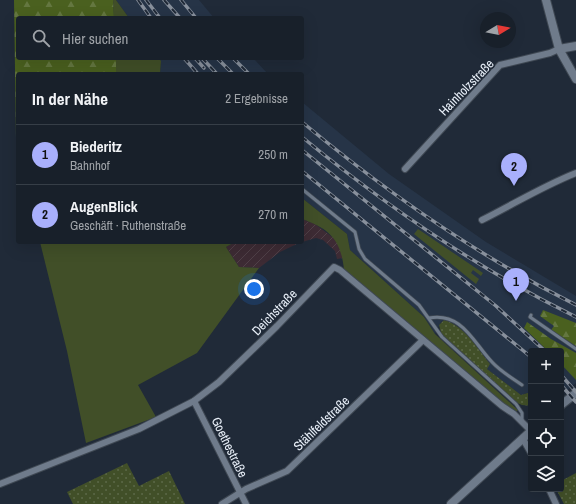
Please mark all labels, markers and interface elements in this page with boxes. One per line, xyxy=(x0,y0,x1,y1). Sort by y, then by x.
north arrow xyxy=(480,12,516,48)
search box xyxy=(16,16,304,60)
icon: search xyxy=(30,27,52,49)
text: Hier suchen xyxy=(62,28,128,49)
street label: Hainholzstraße xyxy=(435,55,498,119)
text: In der Nähe xyxy=(32,87,108,110)
text: 2 Ergebnisse xyxy=(225,90,288,107)
text: Biederitz xyxy=(70,136,122,157)
text: 1 xyxy=(42,146,48,163)
text: 250 m xyxy=(258,146,288,163)
pin: 2 xyxy=(501,153,527,186)
text: Bahnhof xyxy=(70,157,110,174)
text: AugenBlick xyxy=(70,196,138,217)
text: 2 xyxy=(42,206,48,223)
text: 270 m xyxy=(258,206,288,223)
text: Geschäft · Ruthenstraße xyxy=(70,217,186,234)
pin: 1 xyxy=(503,268,529,301)
your location xyxy=(244,279,264,299)
street label: Deichstraße xyxy=(248,286,301,339)
map controls xyxy=(528,348,564,492)
button: + xyxy=(528,348,564,384)
button: − xyxy=(528,384,564,420)
street label: Stählfeldstraße xyxy=(290,392,353,454)
street label: Goethestraße xyxy=(208,414,252,480)
button: locate xyxy=(528,420,564,456)
button: layers xyxy=(528,456,564,492)

